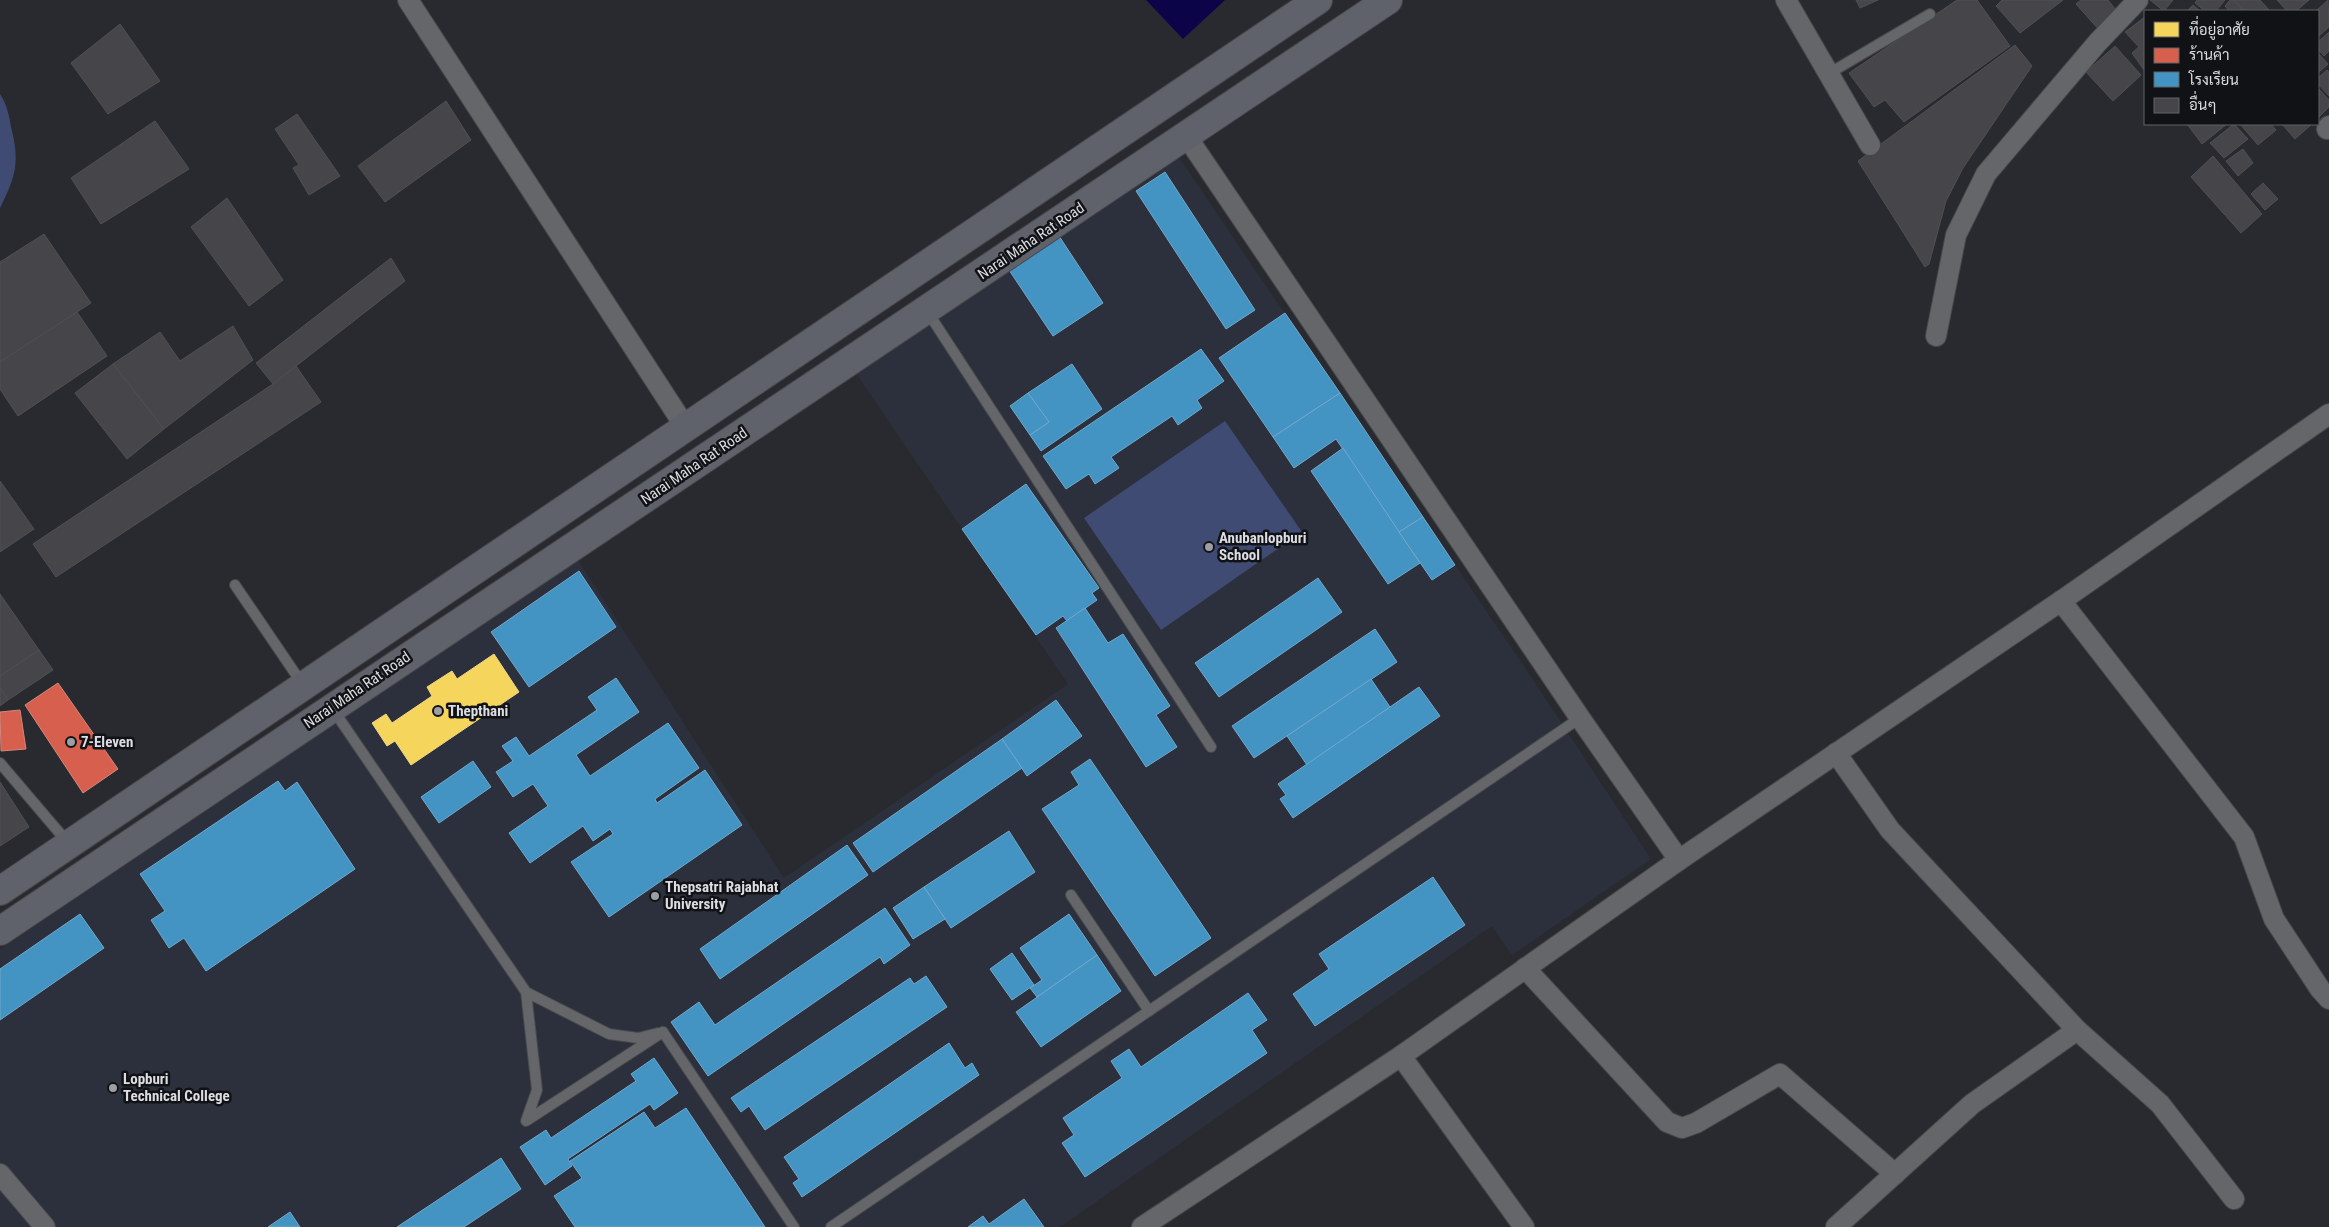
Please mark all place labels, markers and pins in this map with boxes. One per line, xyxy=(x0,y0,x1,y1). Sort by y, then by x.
place label: Anubanlopburi School xyxy=(1219,529,1306,564)
marker: Anubanlopburi School xyxy=(1203,541,1215,553)
place label: Thepthani xyxy=(448,702,508,720)
marker: Thepthani xyxy=(432,705,444,717)
place label: 7-Eleven xyxy=(81,733,133,751)
marker: 7-Eleven xyxy=(65,736,77,748)
place label: Thepsatri Rajabhat University xyxy=(665,878,779,913)
marker: Thepsatri Rajabhat University xyxy=(649,890,661,902)
place label: Lopburi Technical College xyxy=(123,1070,230,1105)
marker: Lopburi Technical College xyxy=(107,1082,119,1094)

